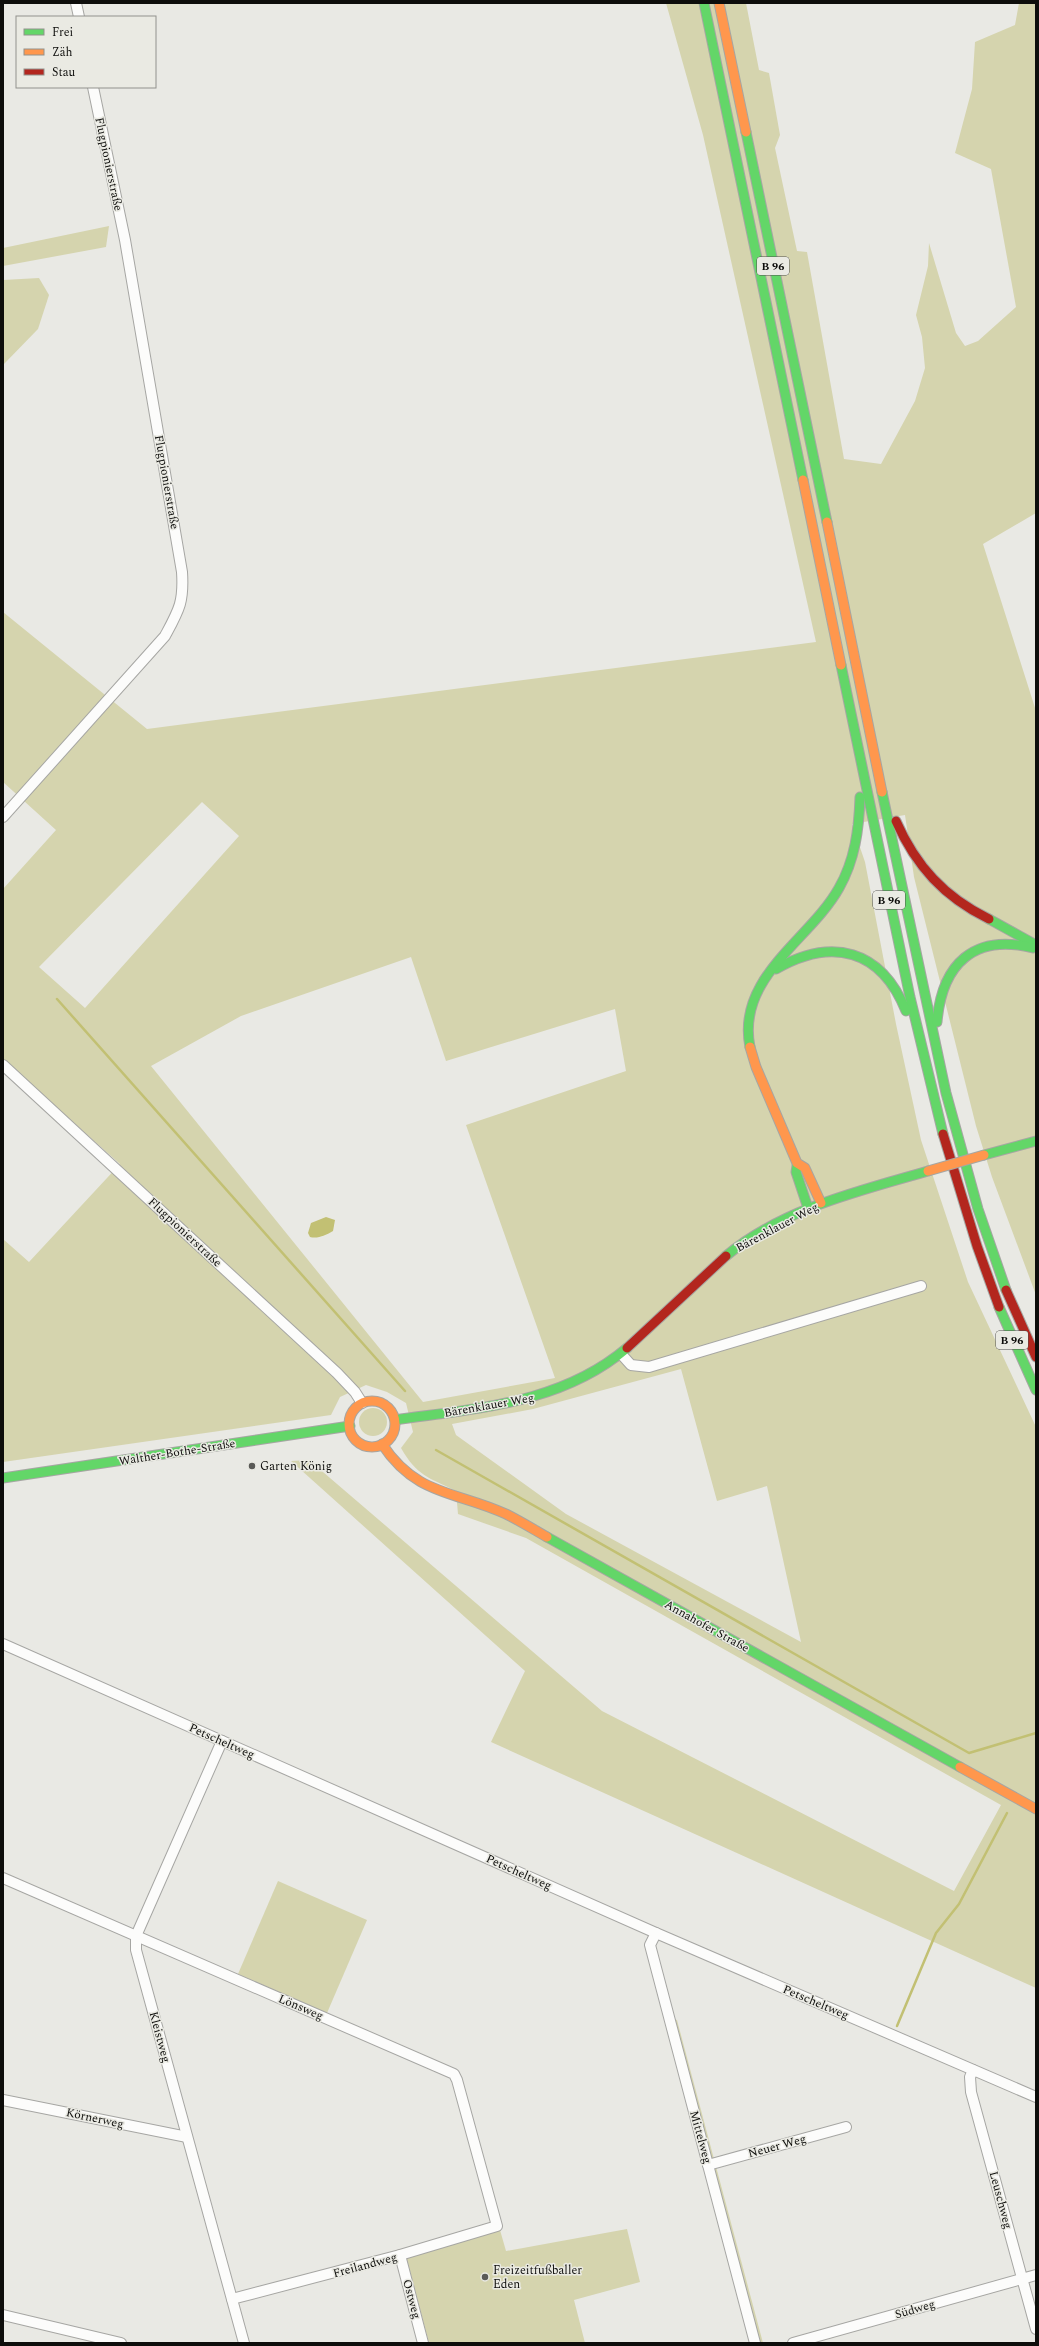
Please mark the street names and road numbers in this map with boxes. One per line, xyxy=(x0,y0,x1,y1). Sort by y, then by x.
street label: Flugpionierstraße xyxy=(89,115,128,213)
road number: B 96 xyxy=(757,257,789,275)
street label: Flugpionierstraße xyxy=(149,433,184,531)
road number: B 96 xyxy=(873,891,905,909)
street label: Flugpionierstraße xyxy=(143,1193,226,1272)
street label: Bärenklauer Weg xyxy=(732,1198,822,1257)
road number: B 96 xyxy=(996,1331,1028,1349)
street label: Bärenklauer Weg xyxy=(442,1388,536,1423)
street label: Walther-Bothe-Straße xyxy=(117,1434,237,1471)
street label: Annahofer Straße xyxy=(661,1595,753,1658)
street label: Petscheltweg xyxy=(186,1718,258,1764)
street label: Petscheltweg xyxy=(483,1849,555,1895)
street label: Petscheltweg xyxy=(780,1980,852,2025)
street label: Lönsweg xyxy=(275,1989,326,2026)
street label: Kleistweg xyxy=(144,2009,175,2065)
street label: Körnerweg xyxy=(64,2103,126,2134)
street label: Mittelweg xyxy=(684,2108,717,2166)
street label: Neuer Weg xyxy=(746,2130,808,2163)
street label: Leuschweg xyxy=(984,2169,1017,2231)
street label: Freilandweg xyxy=(331,2248,399,2283)
street label: Ostweg xyxy=(397,2277,426,2321)
street label: Südweg xyxy=(893,2295,938,2324)

